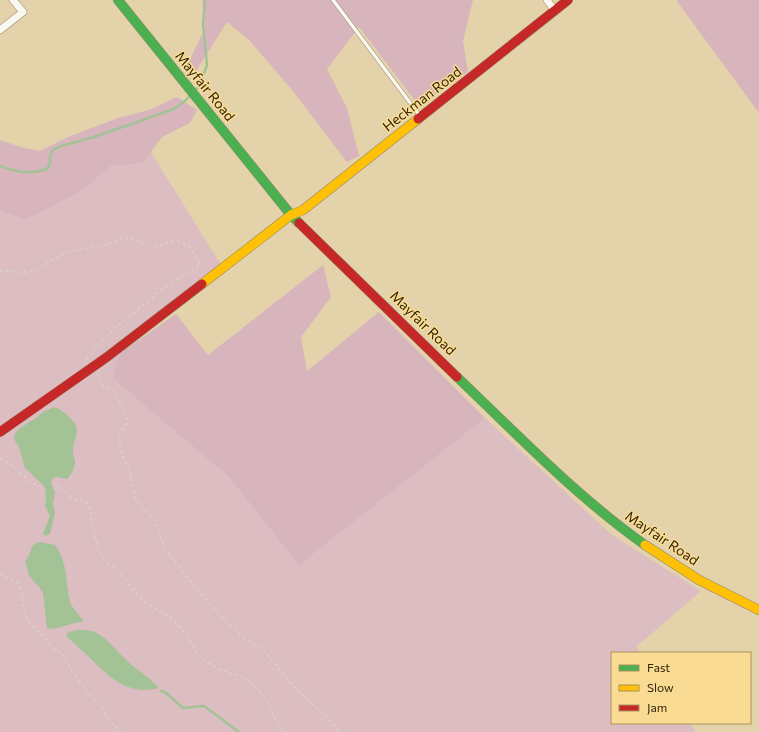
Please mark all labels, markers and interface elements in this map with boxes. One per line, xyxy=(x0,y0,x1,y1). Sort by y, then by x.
street label: Mayfair Road xyxy=(172,47,239,124)
street label: Heckman Road xyxy=(379,63,464,135)
street label: Mayfair Road xyxy=(387,287,460,358)
street label: Mayfair Road xyxy=(622,507,702,568)
legend xyxy=(611,652,751,724)
text: Fast xyxy=(647,660,670,674)
text: Slow xyxy=(647,680,674,694)
text: Jam xyxy=(647,700,667,715)

